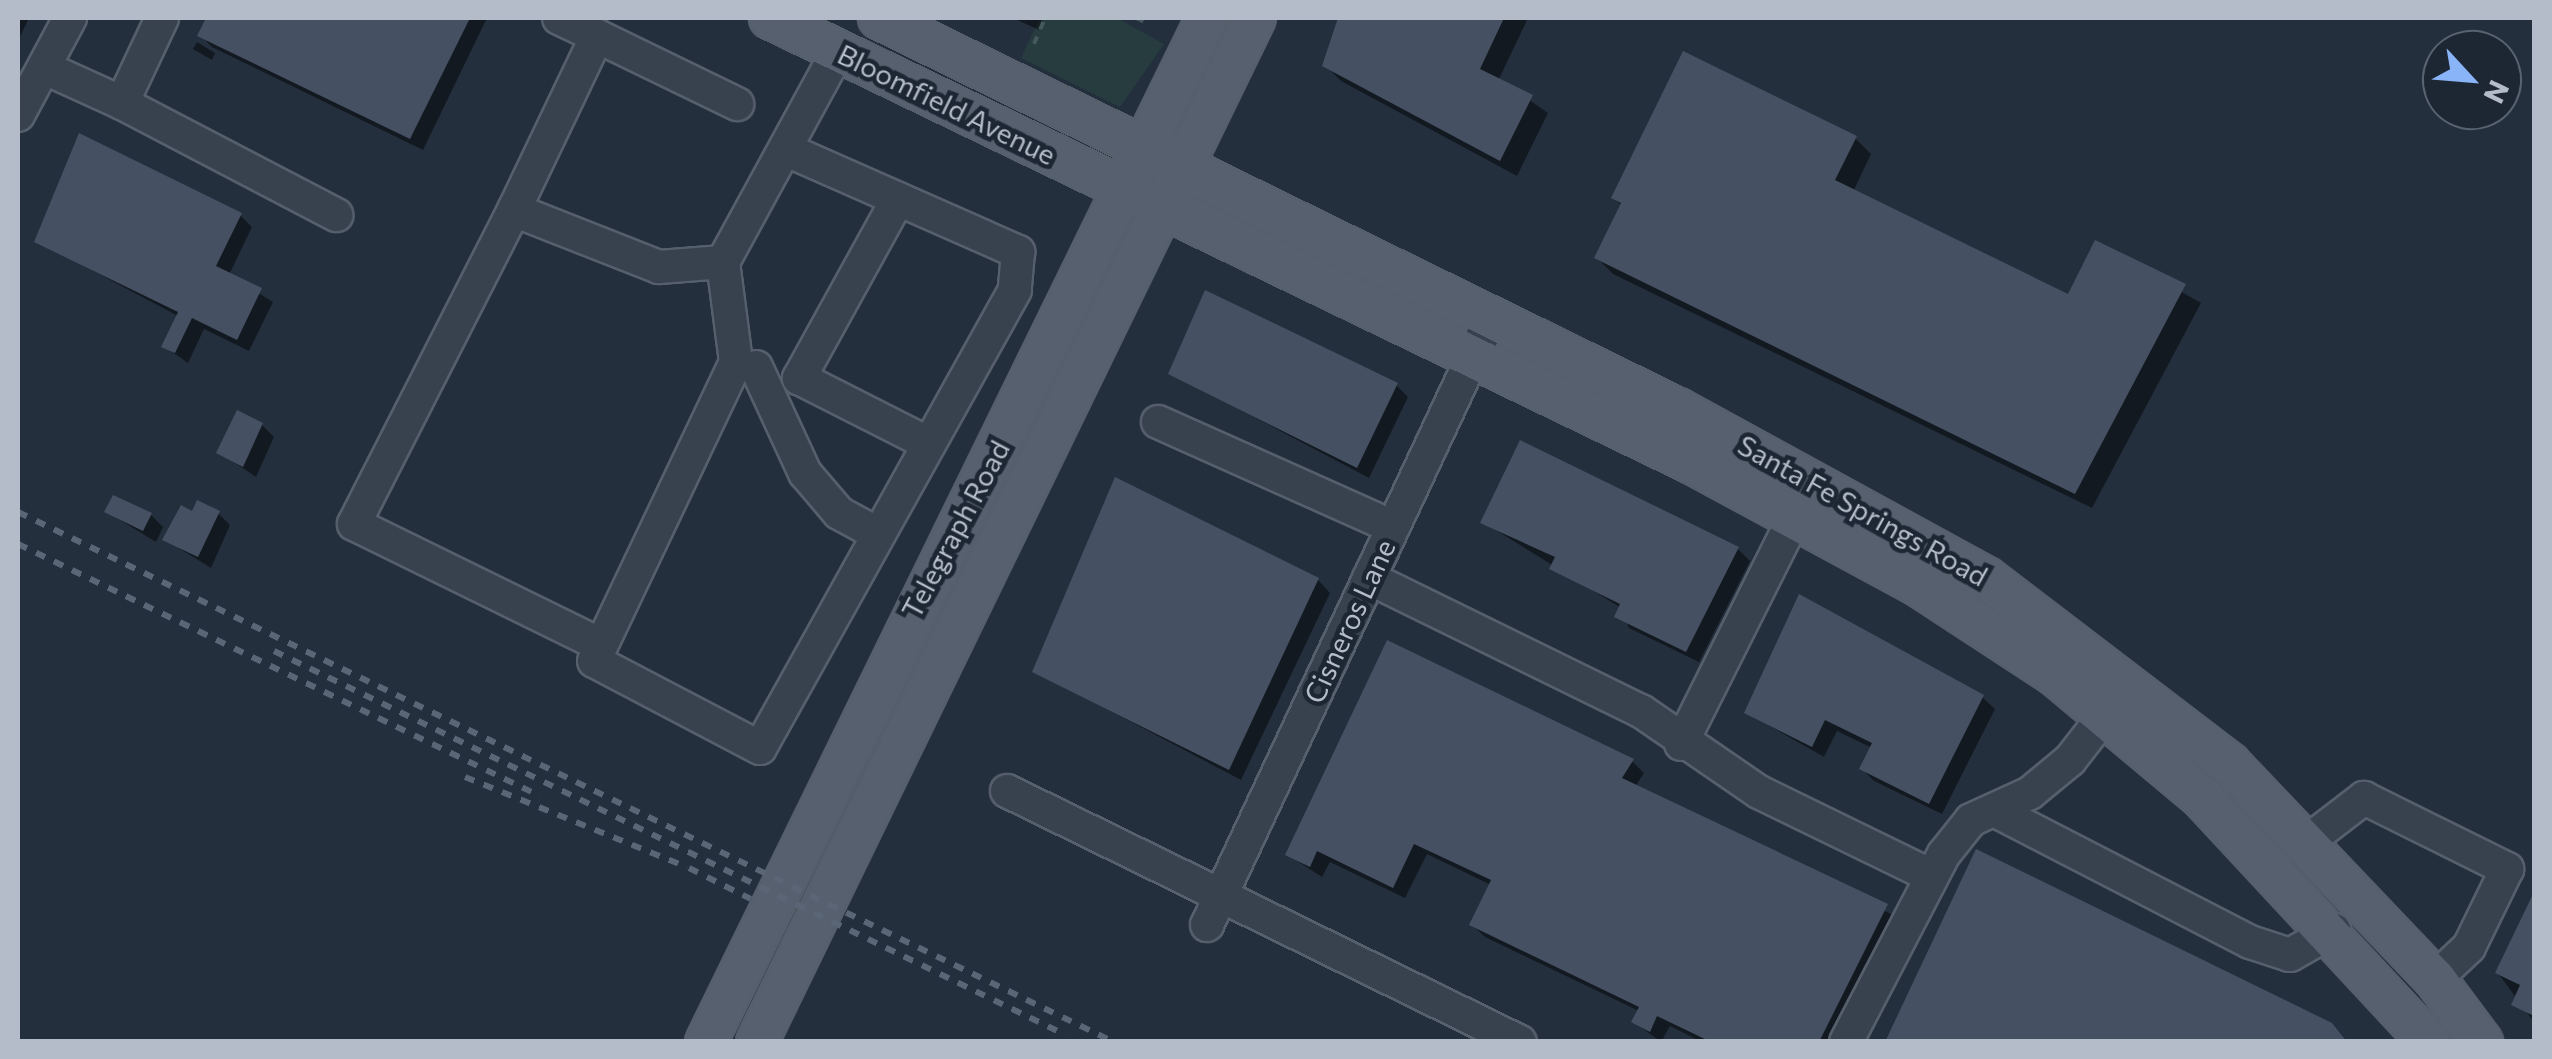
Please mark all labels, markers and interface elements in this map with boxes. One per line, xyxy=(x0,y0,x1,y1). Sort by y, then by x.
north arrow xyxy=(2422,30,2522,130)
street label: Bloomfield Avenue xyxy=(833,37,1061,171)
text: N xyxy=(2477,75,2517,109)
street label: Santa Fe Springs Road xyxy=(1732,427,1994,593)
street label: Telegraph Road xyxy=(894,434,1016,624)
street label: Cisneros Lane xyxy=(1296,534,1402,708)

